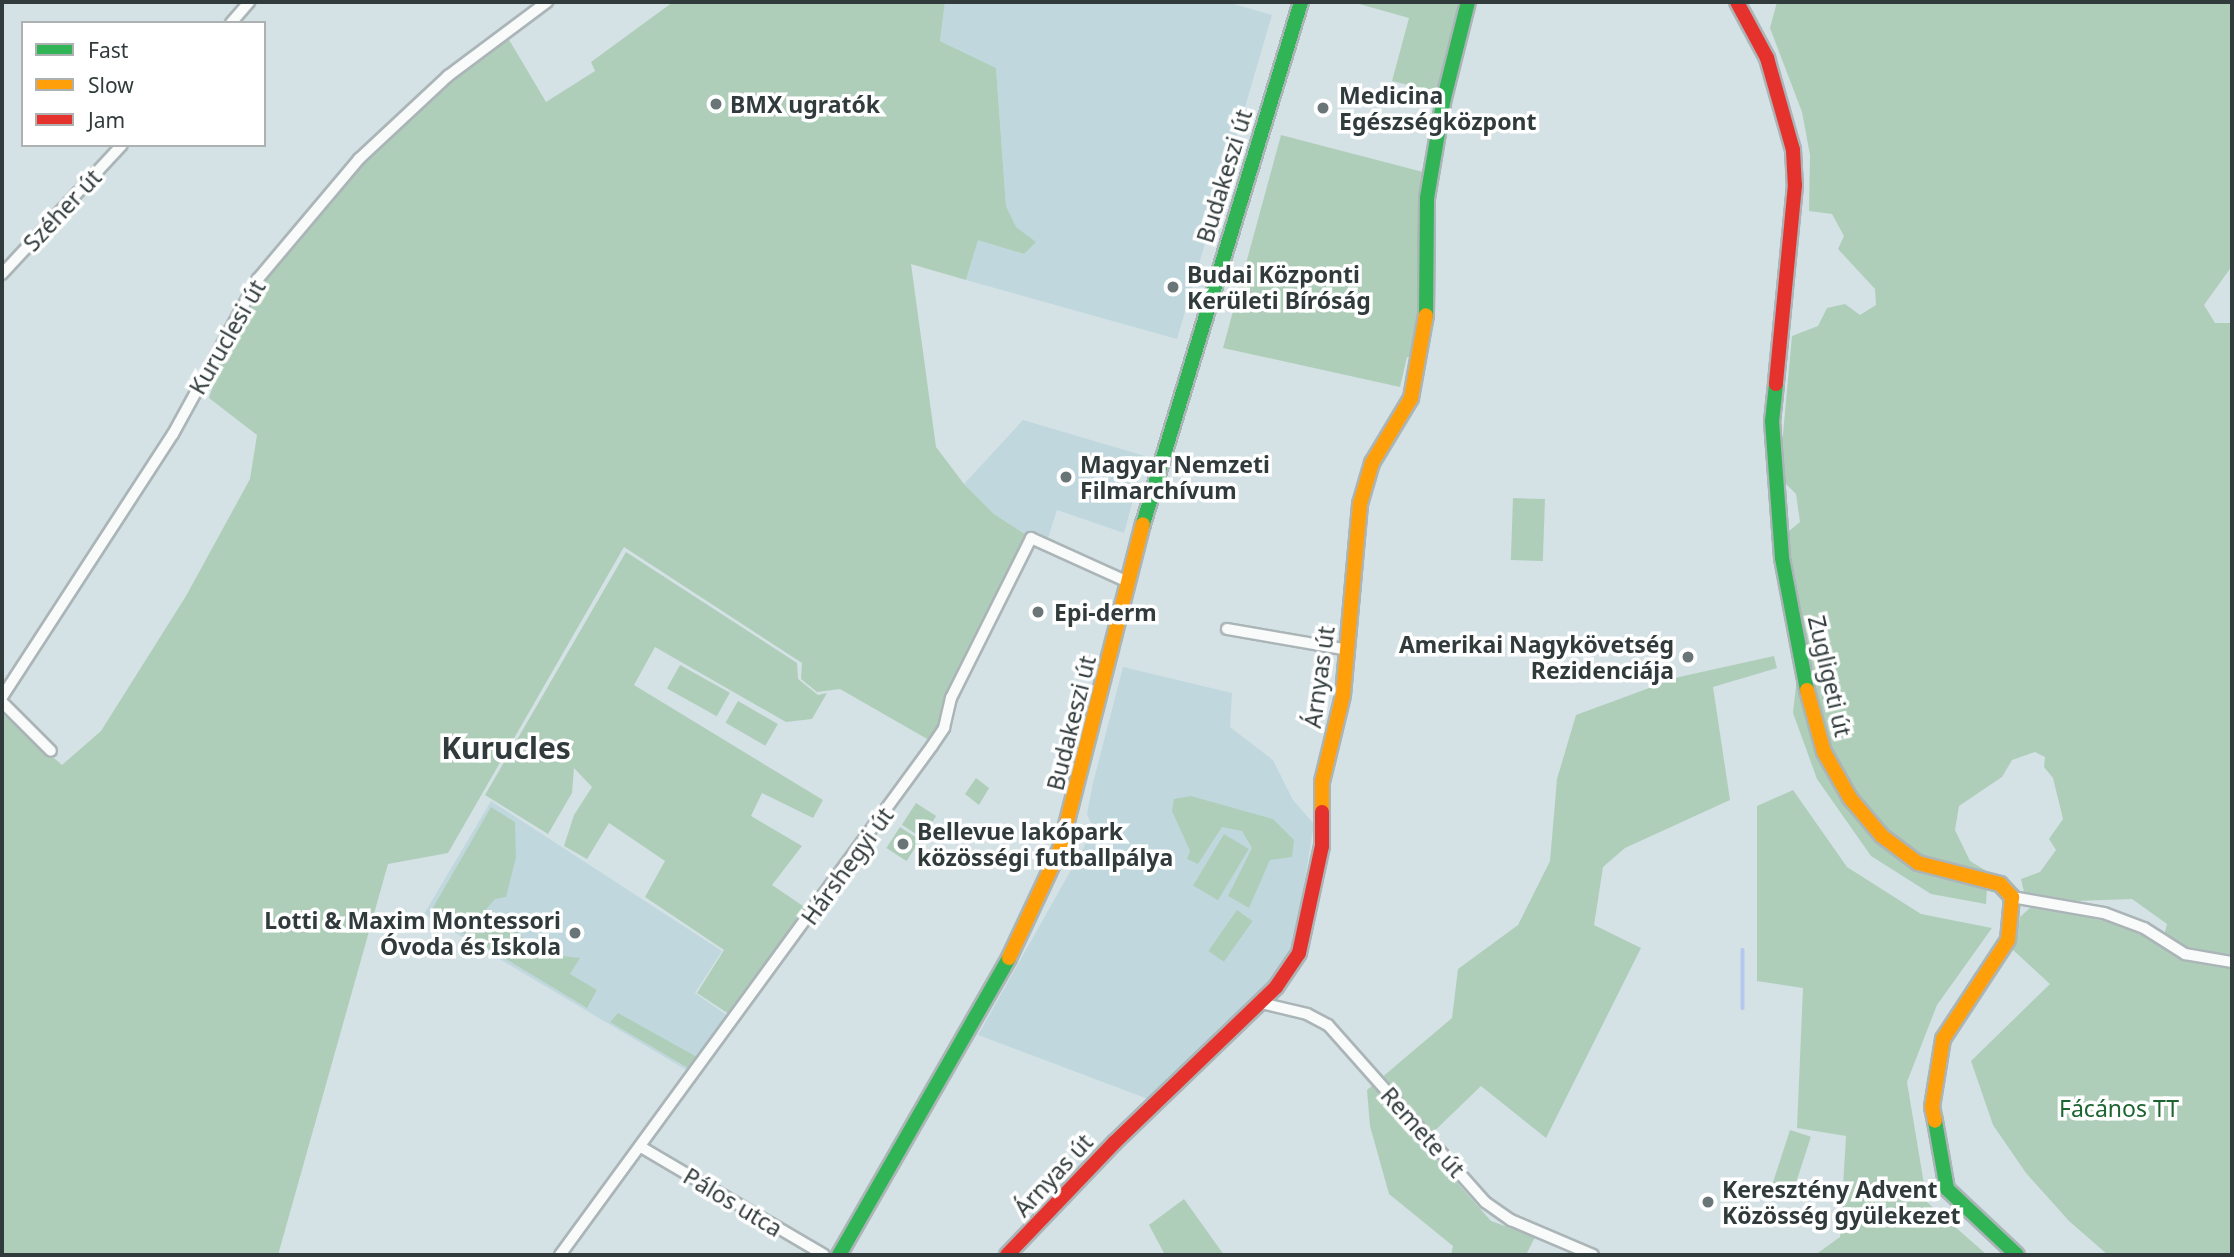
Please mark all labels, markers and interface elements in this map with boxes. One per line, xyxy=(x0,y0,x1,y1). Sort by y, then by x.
legend xyxy=(21,21,266,147)
text: Fast xyxy=(88,36,128,64)
text: Slow xyxy=(88,71,134,99)
place label: Medicina Egészségközpont xyxy=(1339,81,1536,135)
place label: BMX ugratók xyxy=(730,90,880,118)
marker: BMX ugratók xyxy=(708,96,724,112)
marker: Medicina Egészségközpont xyxy=(1313,98,1333,118)
text: Jam xyxy=(88,106,125,134)
street label: Budakeszi út xyxy=(1191,106,1257,246)
street label: Széher út xyxy=(17,163,107,257)
place label: Budai Központi Kerületi Bíróság xyxy=(1187,260,1371,314)
street label: Kuruclesi út xyxy=(183,275,271,399)
marker: Budai Központi Kerületi Bíróság xyxy=(1165,279,1181,295)
place label: Magyar Nemzeti Filmarchívum xyxy=(1080,450,1270,504)
marker: Magyar Nemzeti Filmarchívum xyxy=(1058,469,1074,485)
place label: Epi-derm xyxy=(1054,598,1157,626)
marker: Epi-derm xyxy=(1028,602,1048,622)
street label: Zugligeti út xyxy=(1803,613,1857,739)
street label: Árnyas út xyxy=(1298,624,1340,730)
place label: Amerikai Nagykövetség Rezidenciája xyxy=(1399,630,1674,684)
marker: Amerikai Nagykövetség Rezidenciája xyxy=(1680,649,1696,665)
street label: Budakeszi út xyxy=(1041,653,1101,793)
district label: Kurucles xyxy=(441,730,571,766)
street label: Hárshegyi út xyxy=(795,802,899,930)
place label: Bellevue lakópark közösségi futballpálya xyxy=(917,817,1173,871)
marker: Bellevue lakópark közösségi futballpálya xyxy=(895,836,911,852)
place label: Lotti & Maxim Montessori Óvoda és Iskola xyxy=(264,906,561,960)
marker: Lotti & Maxim Montessori Óvoda és Iskola xyxy=(567,925,583,941)
street label: Remete út xyxy=(1375,1081,1471,1183)
park label: Fácános TT xyxy=(2059,1094,2179,1122)
street label: Árnyas út xyxy=(1008,1128,1098,1222)
street label: Pálos utca xyxy=(679,1162,787,1242)
place label: Keresztény Advent Közösség gyülekezet xyxy=(1722,1175,1960,1229)
marker: Keresztény Advent Közösség gyülekezet xyxy=(1700,1194,1716,1210)

